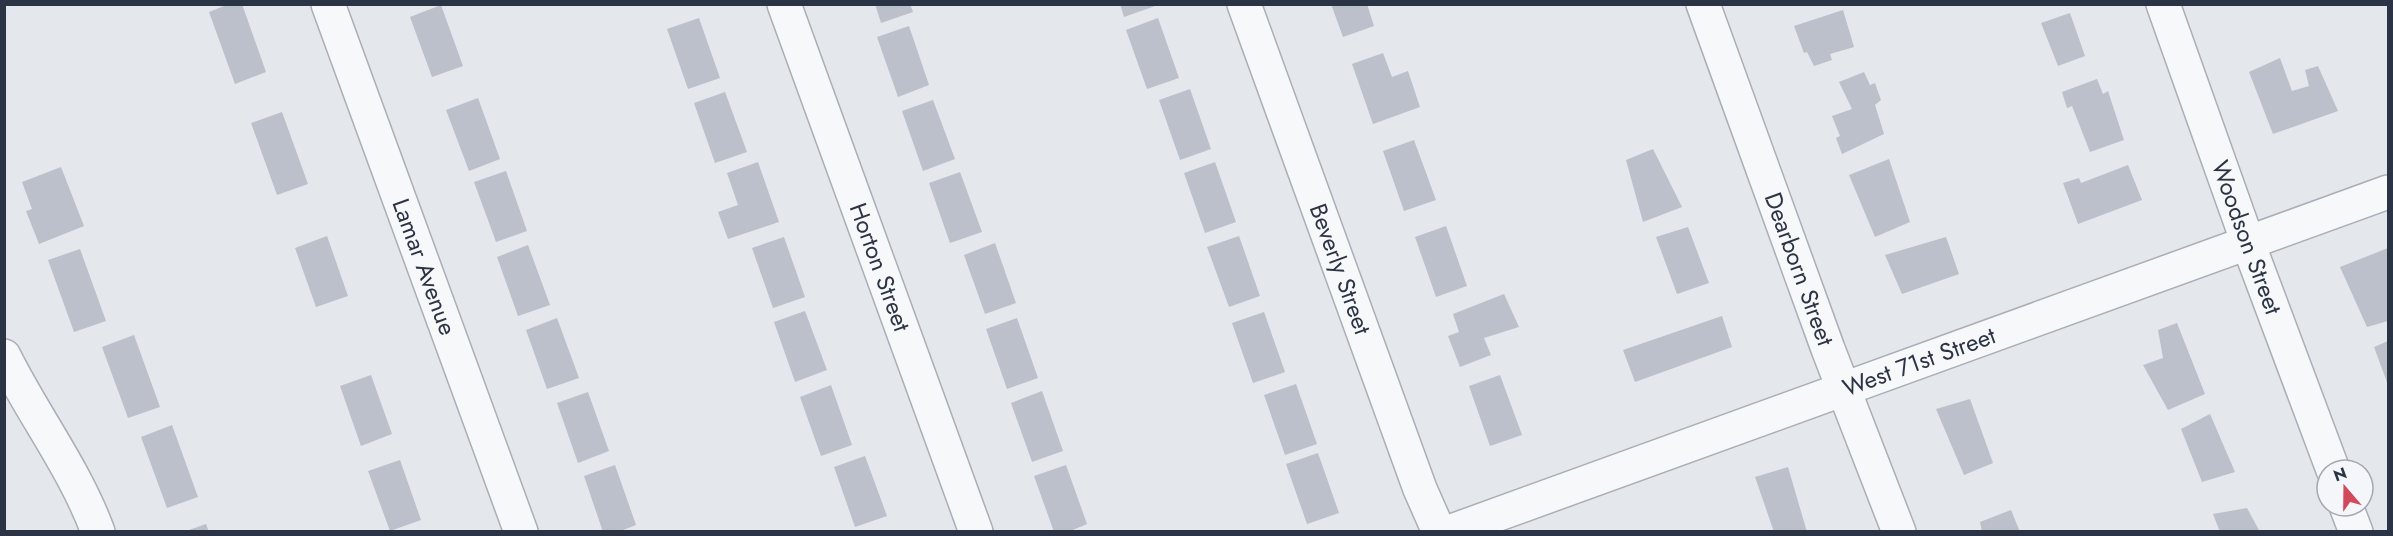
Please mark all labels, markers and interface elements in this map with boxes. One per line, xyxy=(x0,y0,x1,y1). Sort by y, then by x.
street label: Woodson Street xyxy=(2203,155,2291,320)
street label: Dearborn Street xyxy=(1756,187,1843,351)
street label: Lamar Avenue xyxy=(384,194,466,340)
street label: Horton Street xyxy=(841,198,920,336)
street label: Beverly Street xyxy=(1301,199,1381,339)
street label: West 71st Street xyxy=(1838,317,2000,405)
north arrow xyxy=(2315,458,2375,518)
text: N xyxy=(2330,461,2350,487)

